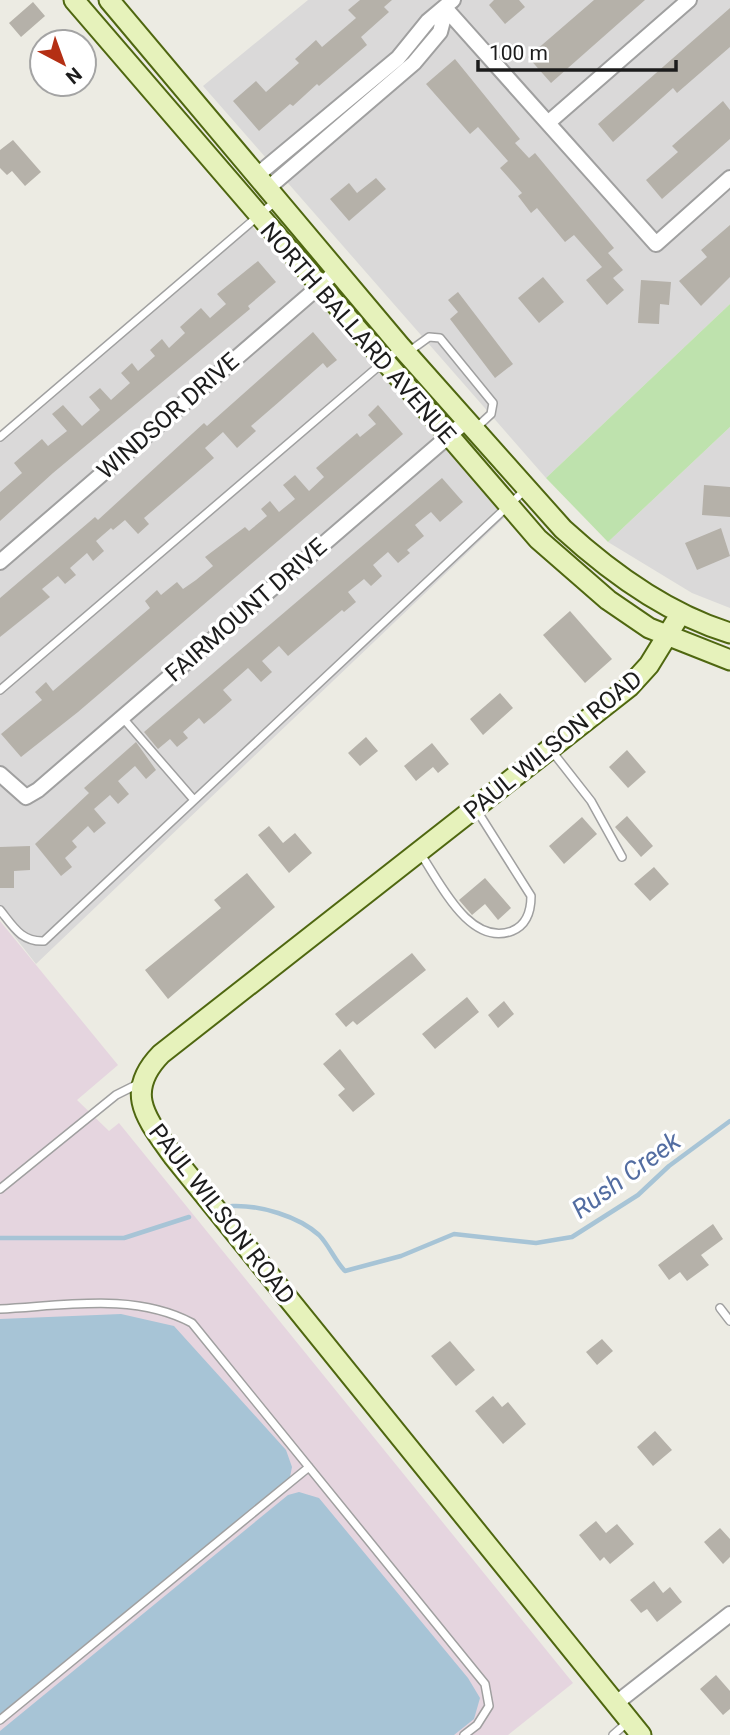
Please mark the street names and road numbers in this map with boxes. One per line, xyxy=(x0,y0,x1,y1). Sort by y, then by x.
street label: NORTH BALLARD AVENUE xyxy=(254,217,462,449)
street label: WINDSOR DRIVE xyxy=(92,347,244,485)
street label: FAIRMOUNT DRIVE xyxy=(160,533,332,687)
street label: PAUL WILSON ROAD xyxy=(459,665,647,825)
street label: PAUL WILSON ROAD xyxy=(143,1119,301,1309)

